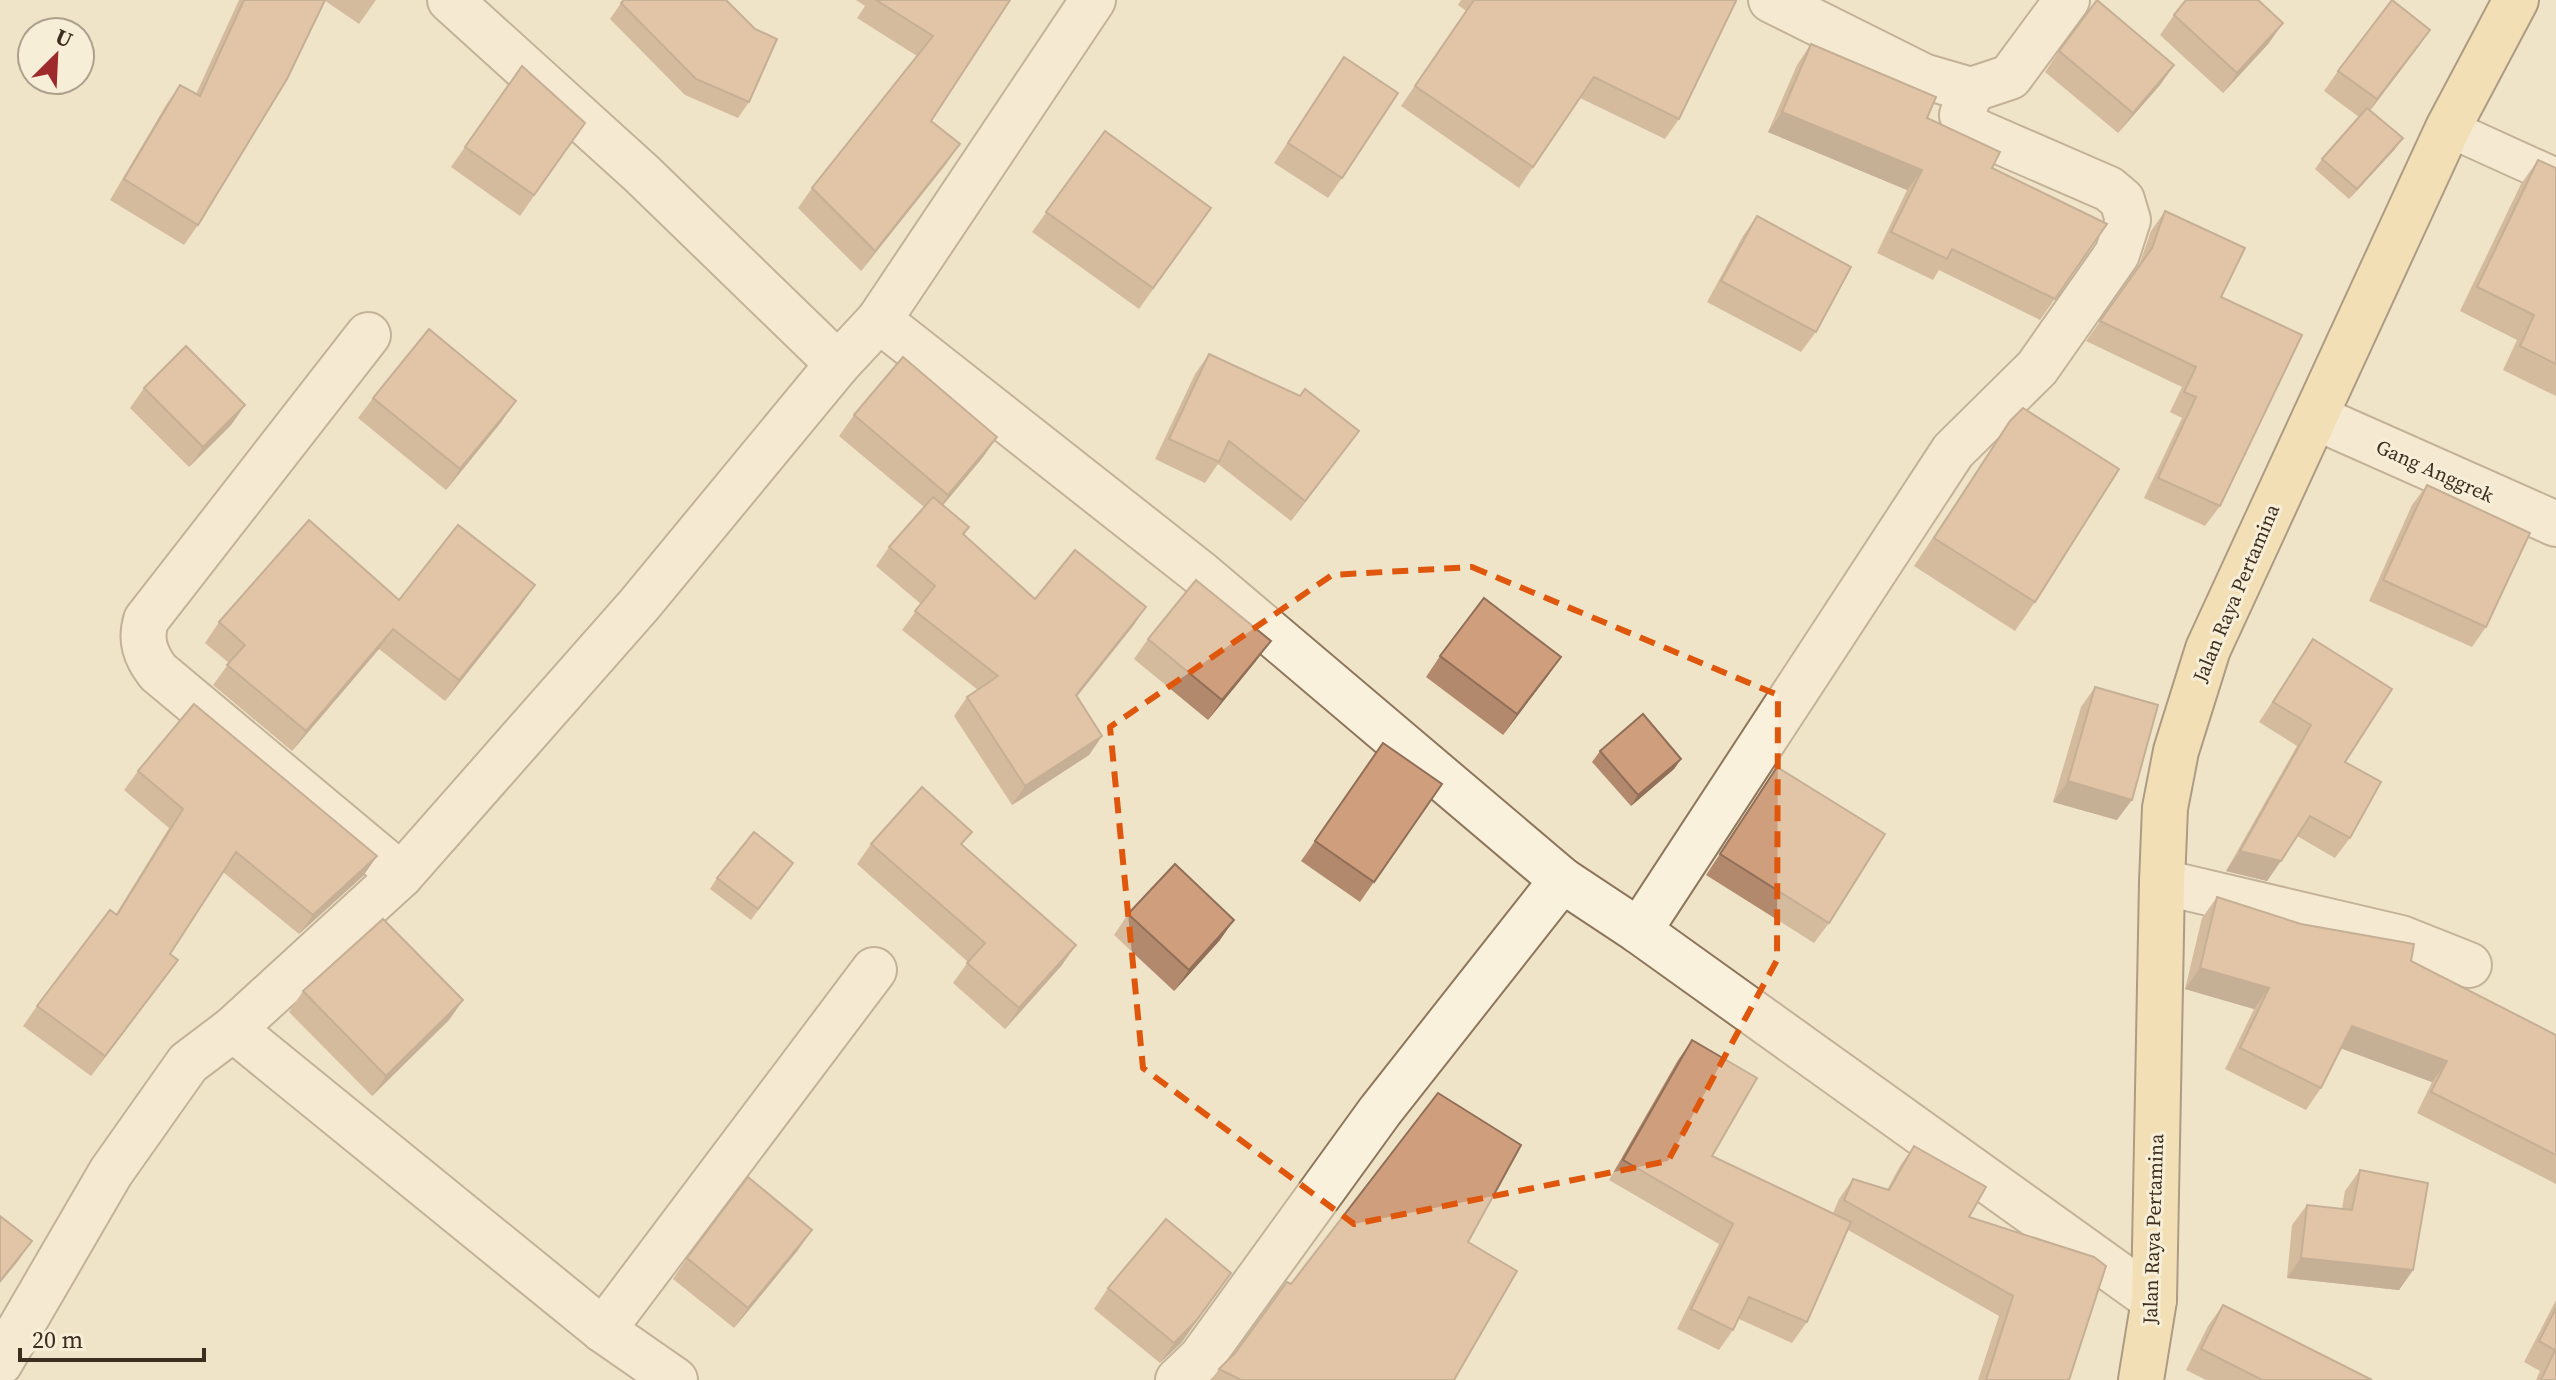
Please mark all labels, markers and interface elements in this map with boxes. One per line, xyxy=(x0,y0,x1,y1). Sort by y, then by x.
north arrow xyxy=(16,16,96,96)
text: U xyxy=(51,21,78,55)
street label: Gang Anggrek xyxy=(2372,433,2498,509)
street label: Jalan Raya Pertamina xyxy=(2185,499,2286,687)
street label: Jalan Raya Pertamina xyxy=(2136,1132,2170,1326)
scale bar xyxy=(20,1312,204,1362)
text: 20 m xyxy=(32,1323,83,1356)

